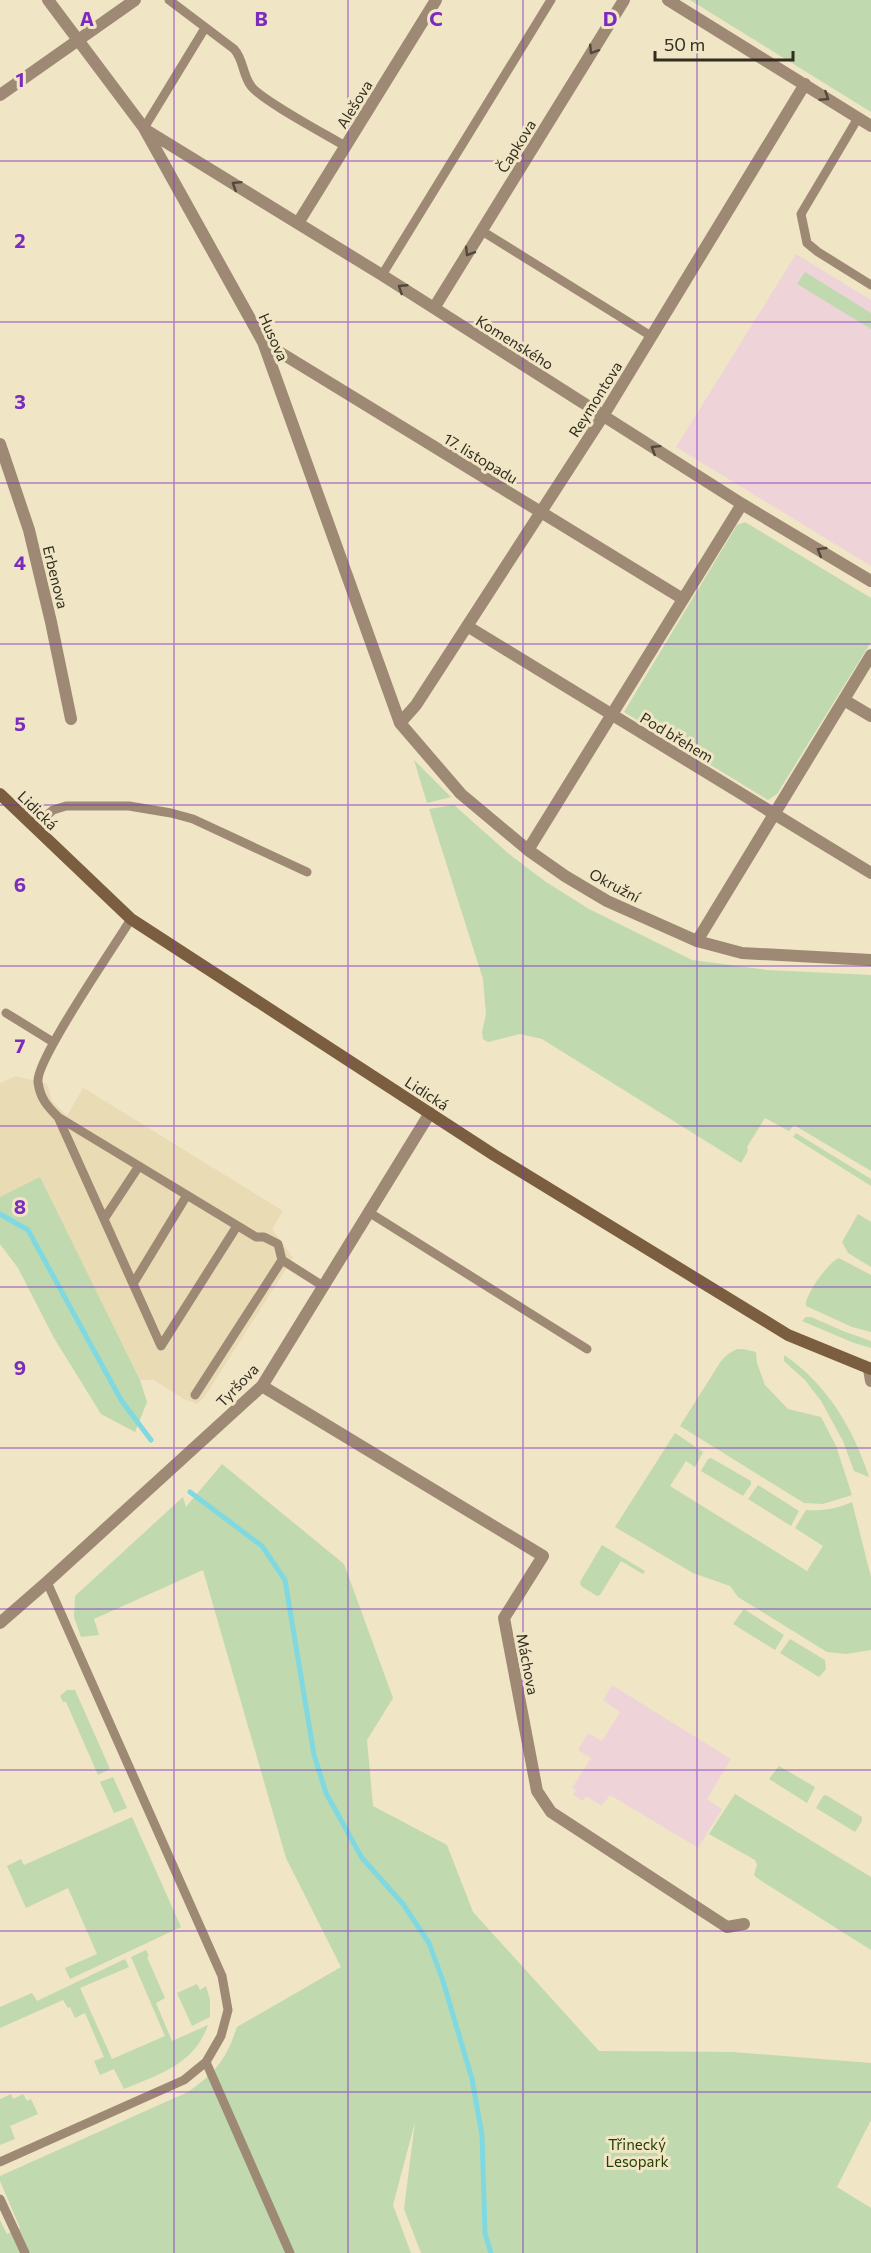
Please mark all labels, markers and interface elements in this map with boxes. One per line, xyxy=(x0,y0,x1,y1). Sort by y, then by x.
text: A xyxy=(80,6,94,30)
text: B xyxy=(254,6,268,30)
text: C xyxy=(429,6,443,30)
text: D xyxy=(603,6,617,30)
scale bar xyxy=(655,24,793,62)
text: 50 m xyxy=(664,33,705,55)
one-way arrow xyxy=(589,44,601,54)
text: 1 xyxy=(15,67,25,91)
street label: Alešova xyxy=(332,77,376,131)
one-way arrow xyxy=(819,89,829,101)
street label: Čapkova xyxy=(492,116,539,176)
one-way arrow xyxy=(232,181,242,193)
text: 2 xyxy=(14,228,26,252)
one-way arrow xyxy=(466,245,477,256)
one-way arrow xyxy=(398,283,408,295)
street label: Husova xyxy=(256,310,292,364)
street label: Komenského xyxy=(473,311,557,373)
street label: Reymontova xyxy=(565,358,625,440)
text: 3 xyxy=(14,389,26,413)
street label: 17. listopadu xyxy=(441,429,521,487)
one-way arrow xyxy=(651,444,661,456)
street label: Erbenova xyxy=(39,544,73,610)
one-way arrow xyxy=(817,547,827,559)
text: 4 xyxy=(14,550,26,574)
street label: Pod břehem xyxy=(637,708,717,766)
text: 5 xyxy=(14,711,26,735)
street label: Lidická xyxy=(14,787,62,833)
street label: Okružní xyxy=(587,864,644,906)
text: 6 xyxy=(14,872,26,896)
text: 7 xyxy=(15,1033,26,1057)
street label: Lidická xyxy=(402,1072,452,1114)
text: 8 xyxy=(14,1194,26,1218)
text: 9 xyxy=(14,1355,26,1379)
street label: Tyršova xyxy=(212,1360,262,1410)
street label: Máchova xyxy=(513,1632,543,1696)
park label: Třinecký Lesopark xyxy=(605,2135,669,2170)

